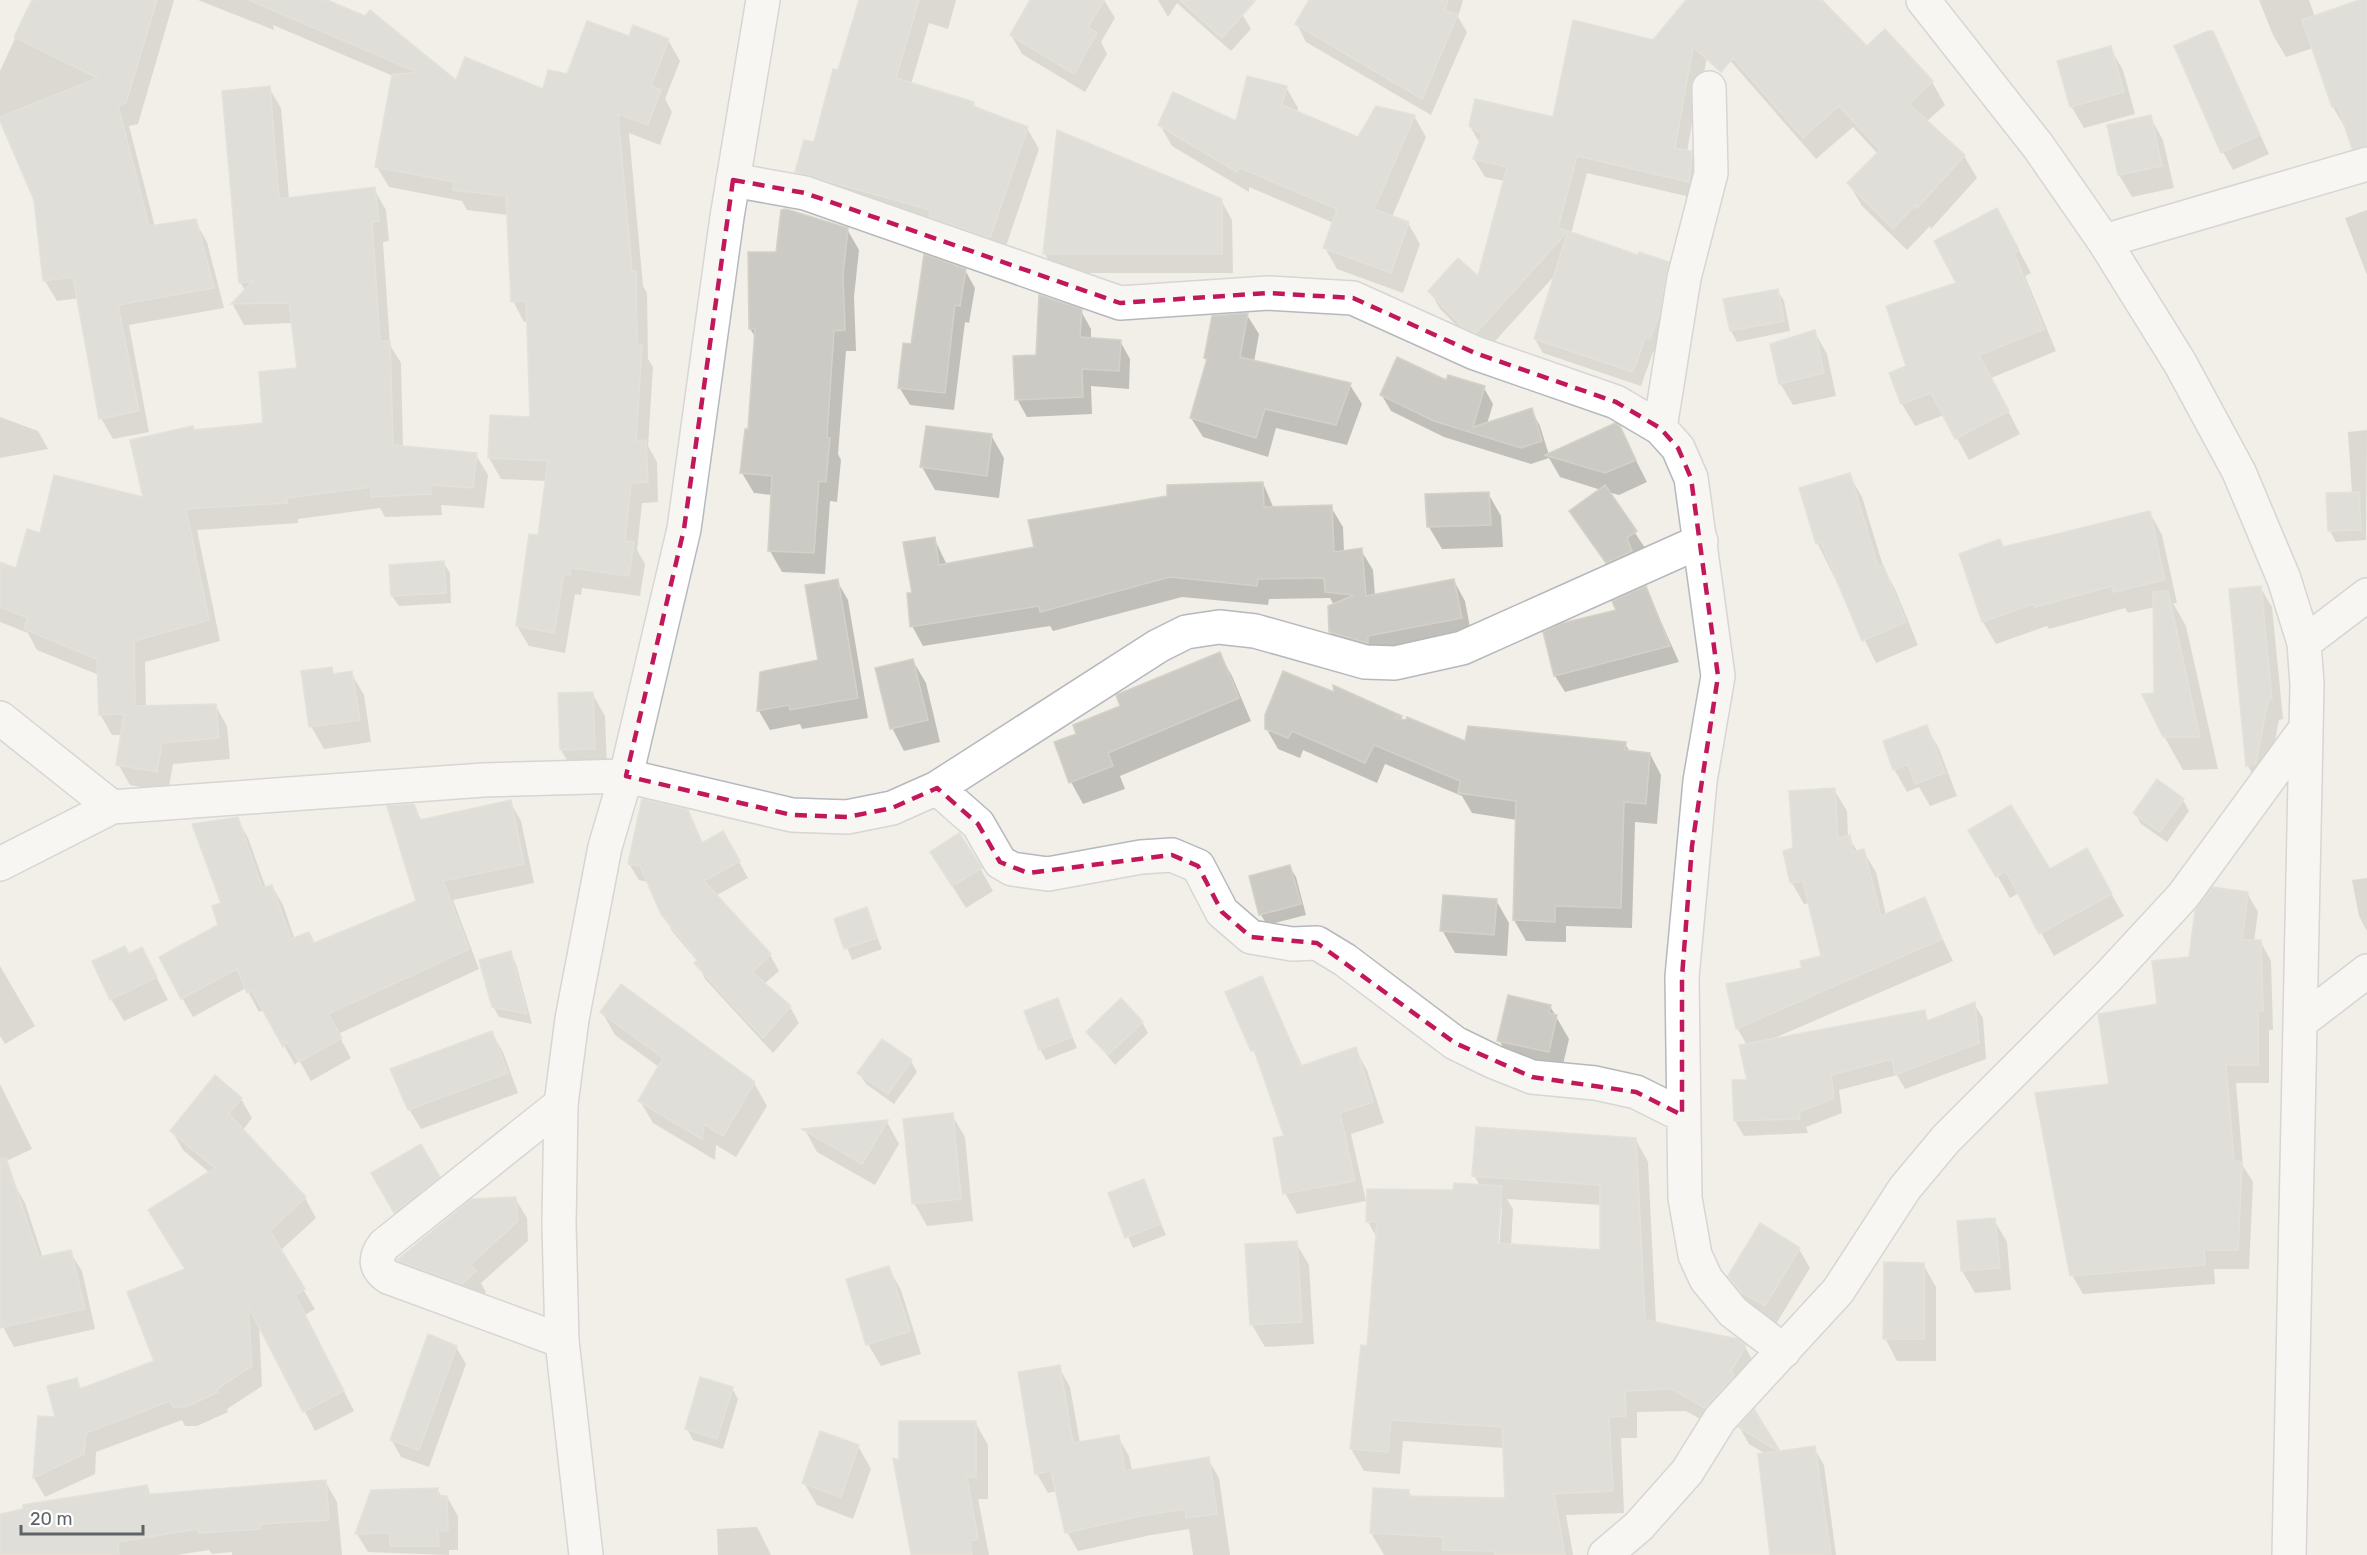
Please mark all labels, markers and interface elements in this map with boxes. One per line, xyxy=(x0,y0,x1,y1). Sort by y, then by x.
scale bar xyxy=(21,1498,142,1536)
text: 20 m xyxy=(30,1508,72,1530)

